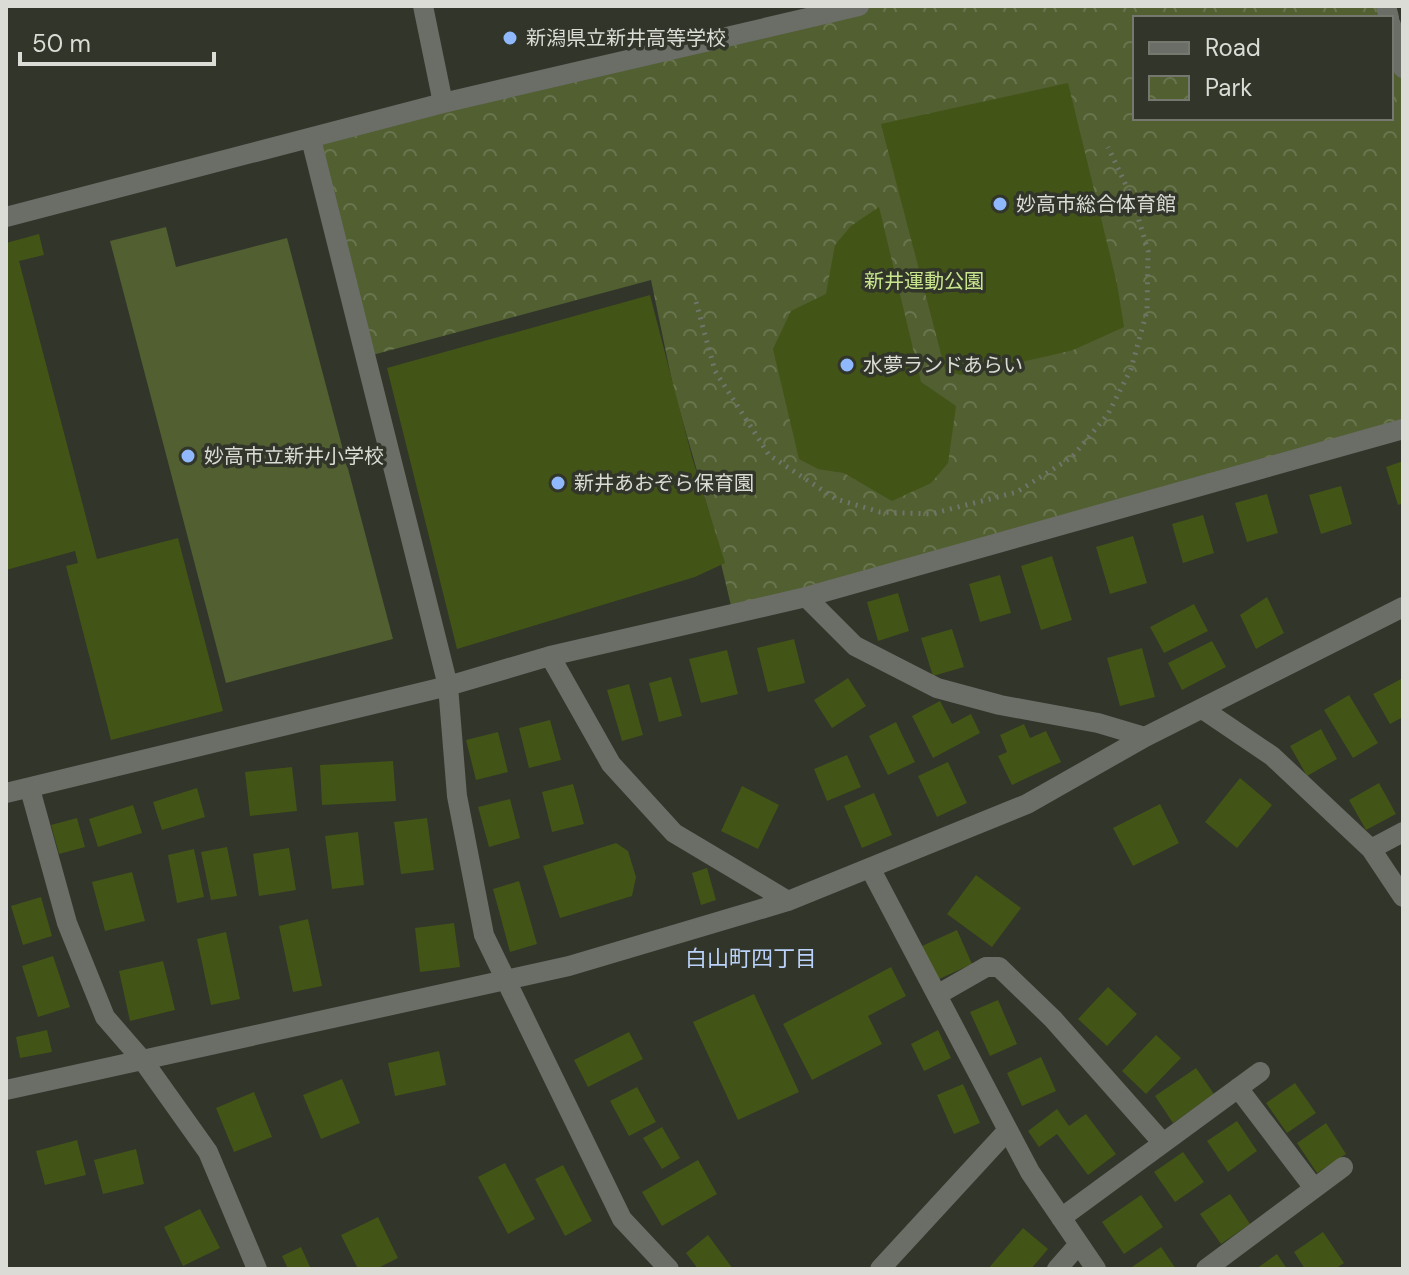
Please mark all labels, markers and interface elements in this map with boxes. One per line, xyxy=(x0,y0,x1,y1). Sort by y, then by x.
scale bar xyxy=(20,16,214,66)
legend xyxy=(1133,16,1393,120)
place label: 新潟県立新井高等学校 xyxy=(526,25,726,51)
text: 50 m xyxy=(32,28,91,59)
marker: 新潟県立新井高等学校 xyxy=(501,29,519,47)
text: Road xyxy=(1205,32,1261,63)
text: Park xyxy=(1205,72,1252,103)
place label: 妙高市総合体育館 xyxy=(1016,191,1176,217)
marker: 妙高市総合体育館 xyxy=(991,195,1009,213)
park label: 新井運動公園 xyxy=(864,268,984,294)
place label: 水夢ランドあらい xyxy=(863,352,1023,378)
marker: 水夢ランドあらい xyxy=(838,356,856,374)
place label: 妙高市立新井小学校 xyxy=(204,443,384,469)
marker: 妙高市立新井小学校 xyxy=(179,447,197,465)
place label: 新井あおぞら保育園 xyxy=(574,470,754,496)
marker: 新井あおぞら保育園 xyxy=(549,474,567,492)
district label: 白山町四丁目 xyxy=(685,944,817,973)

